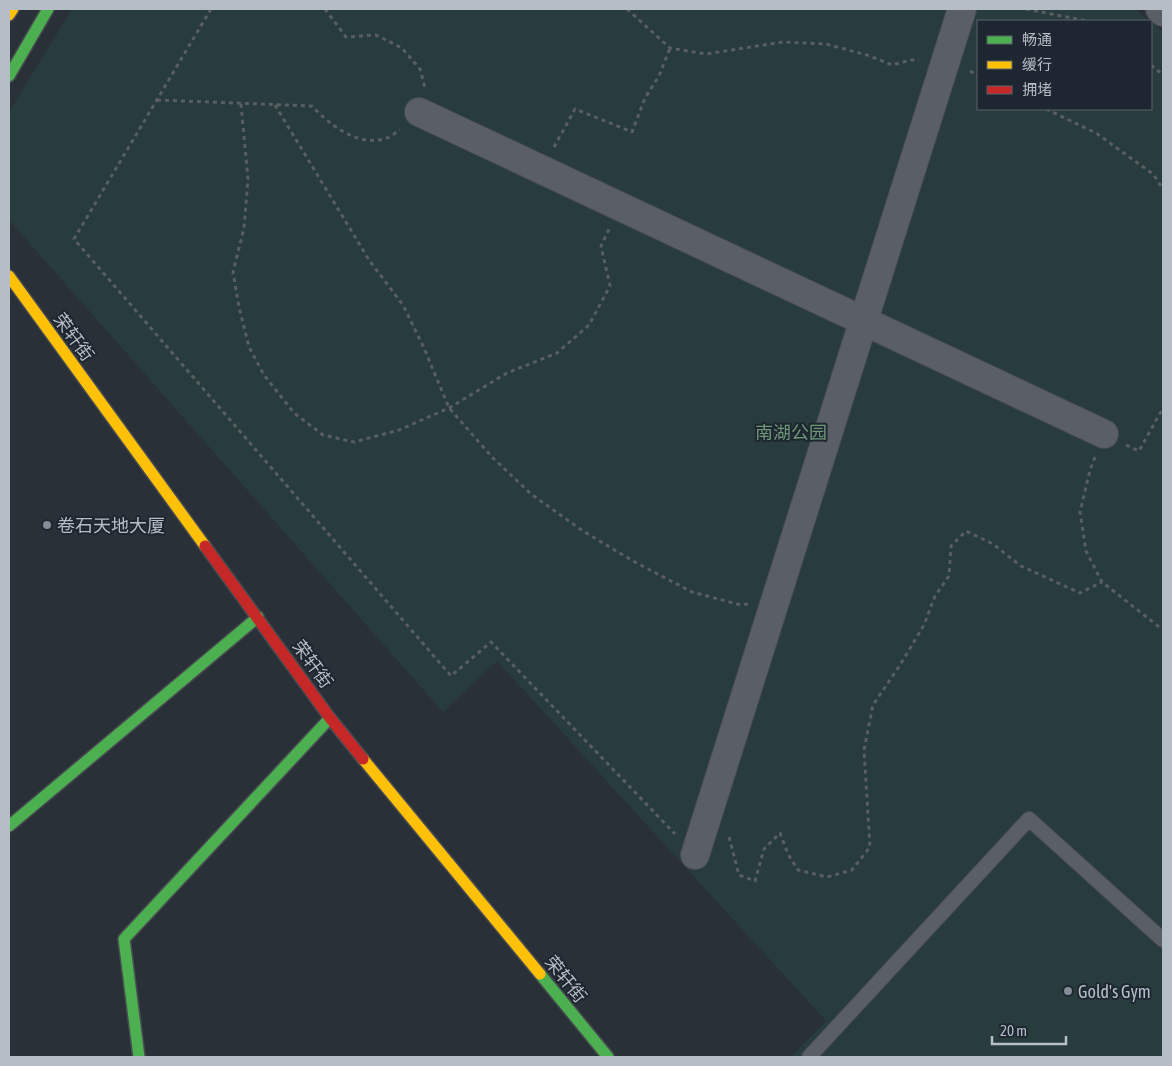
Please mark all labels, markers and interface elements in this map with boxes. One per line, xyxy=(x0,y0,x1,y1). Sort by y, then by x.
legend xyxy=(977,20,1152,110)
text: 畅通 xyxy=(1022,31,1052,48)
text: 缓行 xyxy=(1022,56,1052,73)
text: 拥堵 xyxy=(1022,81,1052,98)
street label: 荣轩街 xyxy=(50,309,98,365)
park label: 南湖公园 xyxy=(755,422,827,443)
place label: 卷石天地大厦 xyxy=(57,515,165,536)
marker: 卷石天地大厦 xyxy=(41,519,53,531)
street label: 荣轩街 xyxy=(289,636,337,692)
street label: 荣轩街 xyxy=(541,951,591,1007)
place label: Gold's Gym xyxy=(1078,981,1151,1002)
marker: Gold's Gym xyxy=(1062,985,1074,997)
scale bar xyxy=(992,1014,1066,1046)
text: 20 m xyxy=(1000,1022,1027,1039)

